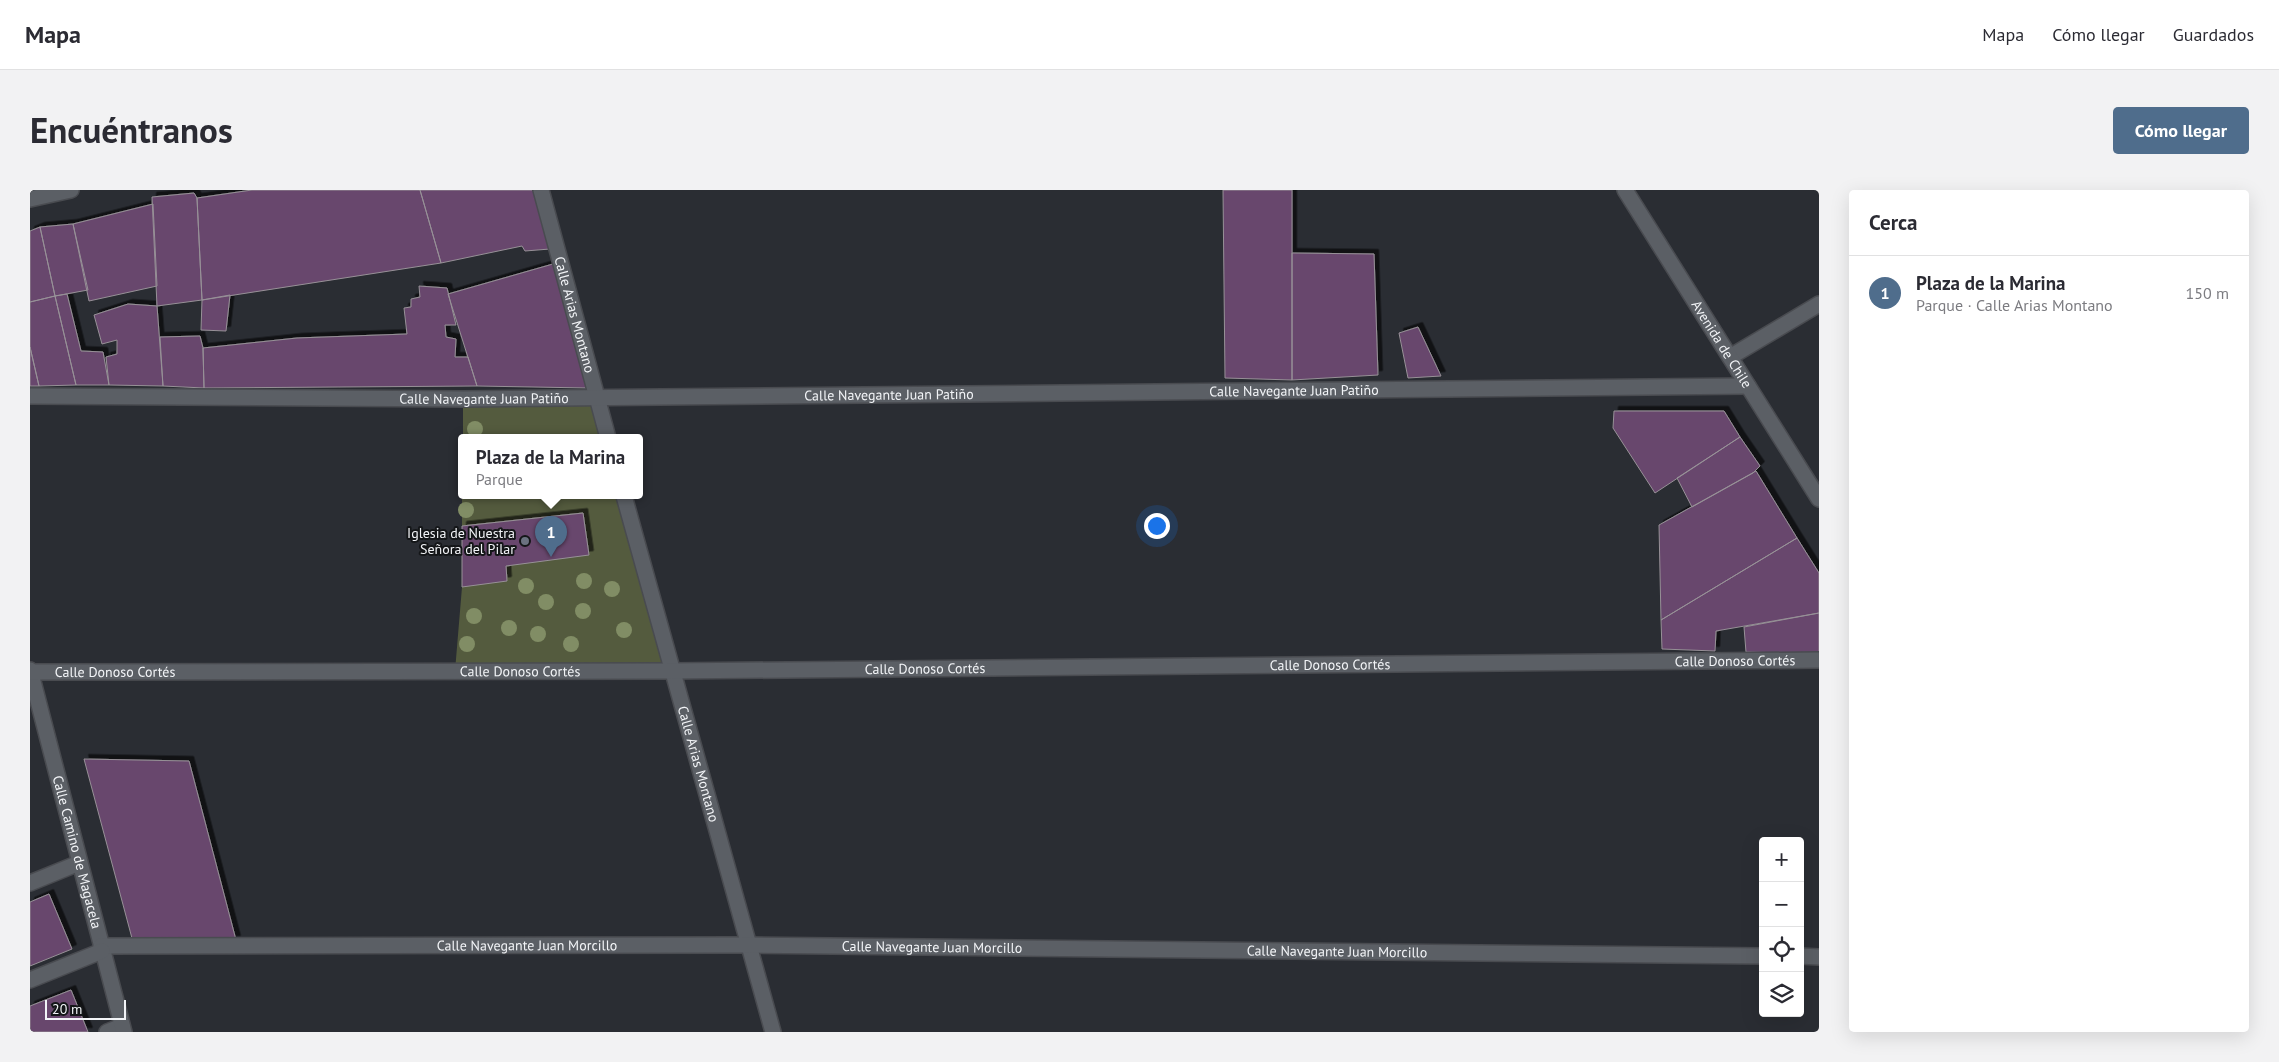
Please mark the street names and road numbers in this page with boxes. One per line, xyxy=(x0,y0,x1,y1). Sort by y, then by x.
street label: Calle Arias Montano xyxy=(550,254,599,375)
street label: Avenida de Chile xyxy=(1688,297,1756,391)
street label: Calle Navegante Juan Patiño xyxy=(1209,381,1379,400)
street label: Calle Navegante Juan Patiño xyxy=(804,385,974,405)
street label: Calle Navegante Juan Patiño xyxy=(399,389,569,408)
street label: Calle Donoso Cortés xyxy=(1675,651,1795,670)
street label: Calle Donoso Cortés xyxy=(1270,655,1390,674)
street label: Calle Donoso Cortés xyxy=(865,659,985,678)
street label: Calle Donoso Cortés xyxy=(460,662,580,680)
street label: Calle Donoso Cortés xyxy=(55,663,175,681)
street label: Calle Arias Montano xyxy=(674,704,723,824)
street label: Calle Camino de Magacela xyxy=(49,773,106,931)
street label: Calle Navegante Juan Morcillo xyxy=(437,936,617,954)
street label: Calle Navegante Juan Morcillo xyxy=(842,937,1022,957)
street label: Calle Navegante Juan Morcillo xyxy=(1247,941,1427,961)

